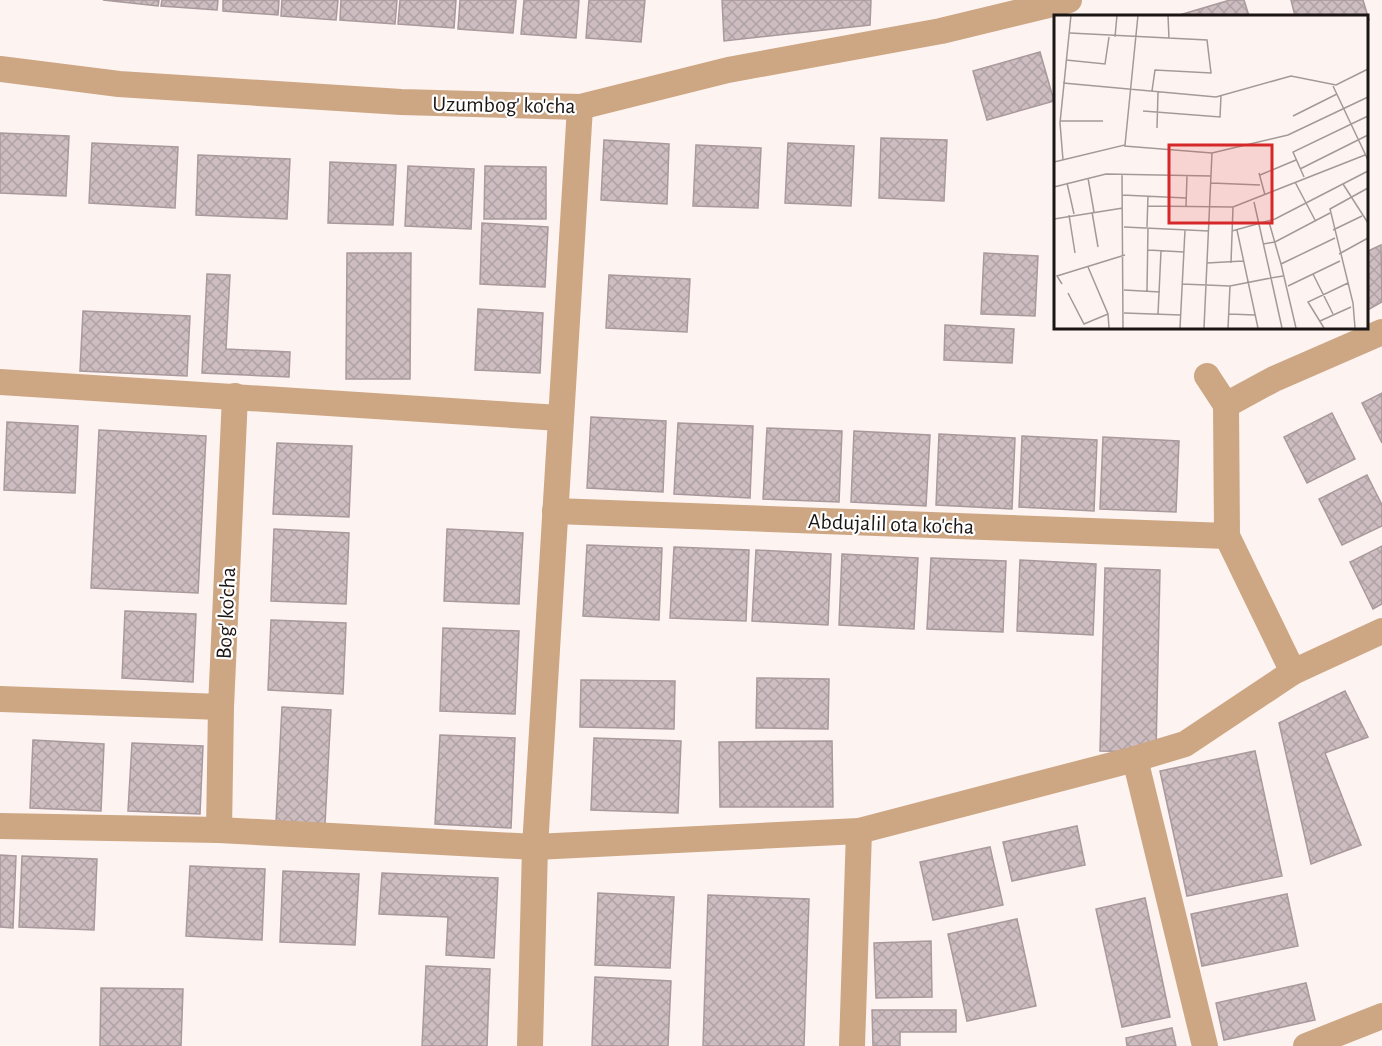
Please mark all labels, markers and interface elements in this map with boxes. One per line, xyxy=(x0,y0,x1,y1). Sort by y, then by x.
inset map xyxy=(1054,15,1367,328)
street label: Uzumbog' ko'cha xyxy=(432,93,576,117)
street label: Abdujalil ota ko'cha xyxy=(807,510,974,538)
street label: Bog' ko'cha xyxy=(213,566,239,660)

